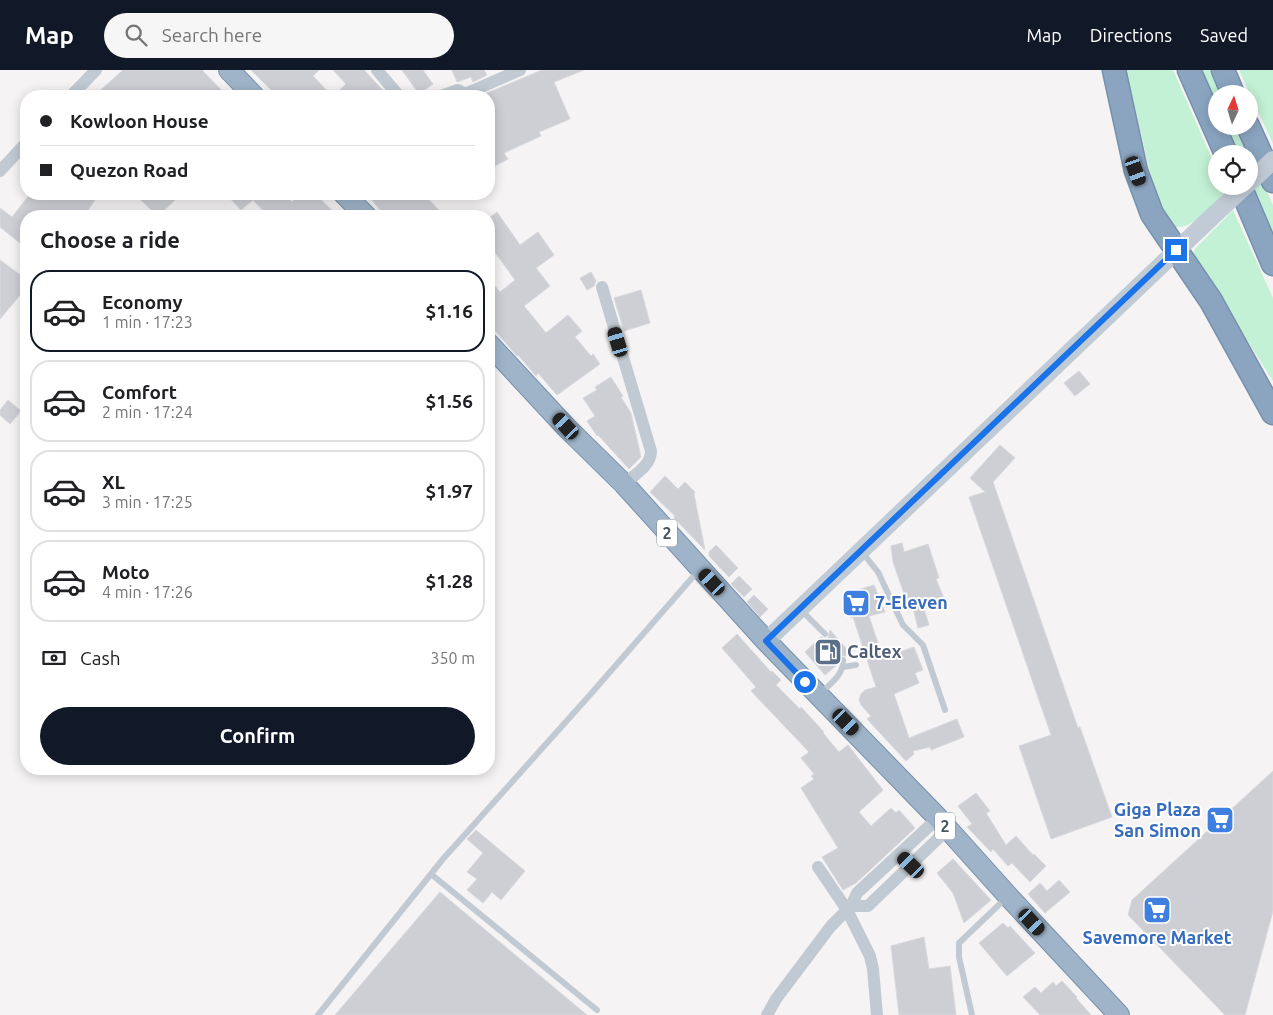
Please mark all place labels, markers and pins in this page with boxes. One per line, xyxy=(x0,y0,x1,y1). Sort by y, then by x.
supermarket icon: 7-Eleven xyxy=(841,588,871,618)
place label: 7-Eleven xyxy=(875,592,948,612)
fuel station icon: Caltex xyxy=(813,637,843,667)
place label: Caltex xyxy=(847,641,902,661)
place label: Giga Plaza San Simon xyxy=(1114,799,1201,840)
supermarket icon: Giga Plaza San Simon xyxy=(1205,805,1235,835)
supermarket icon: Savemore Market xyxy=(1142,895,1172,925)
place label: Savemore Market xyxy=(1083,927,1232,947)

